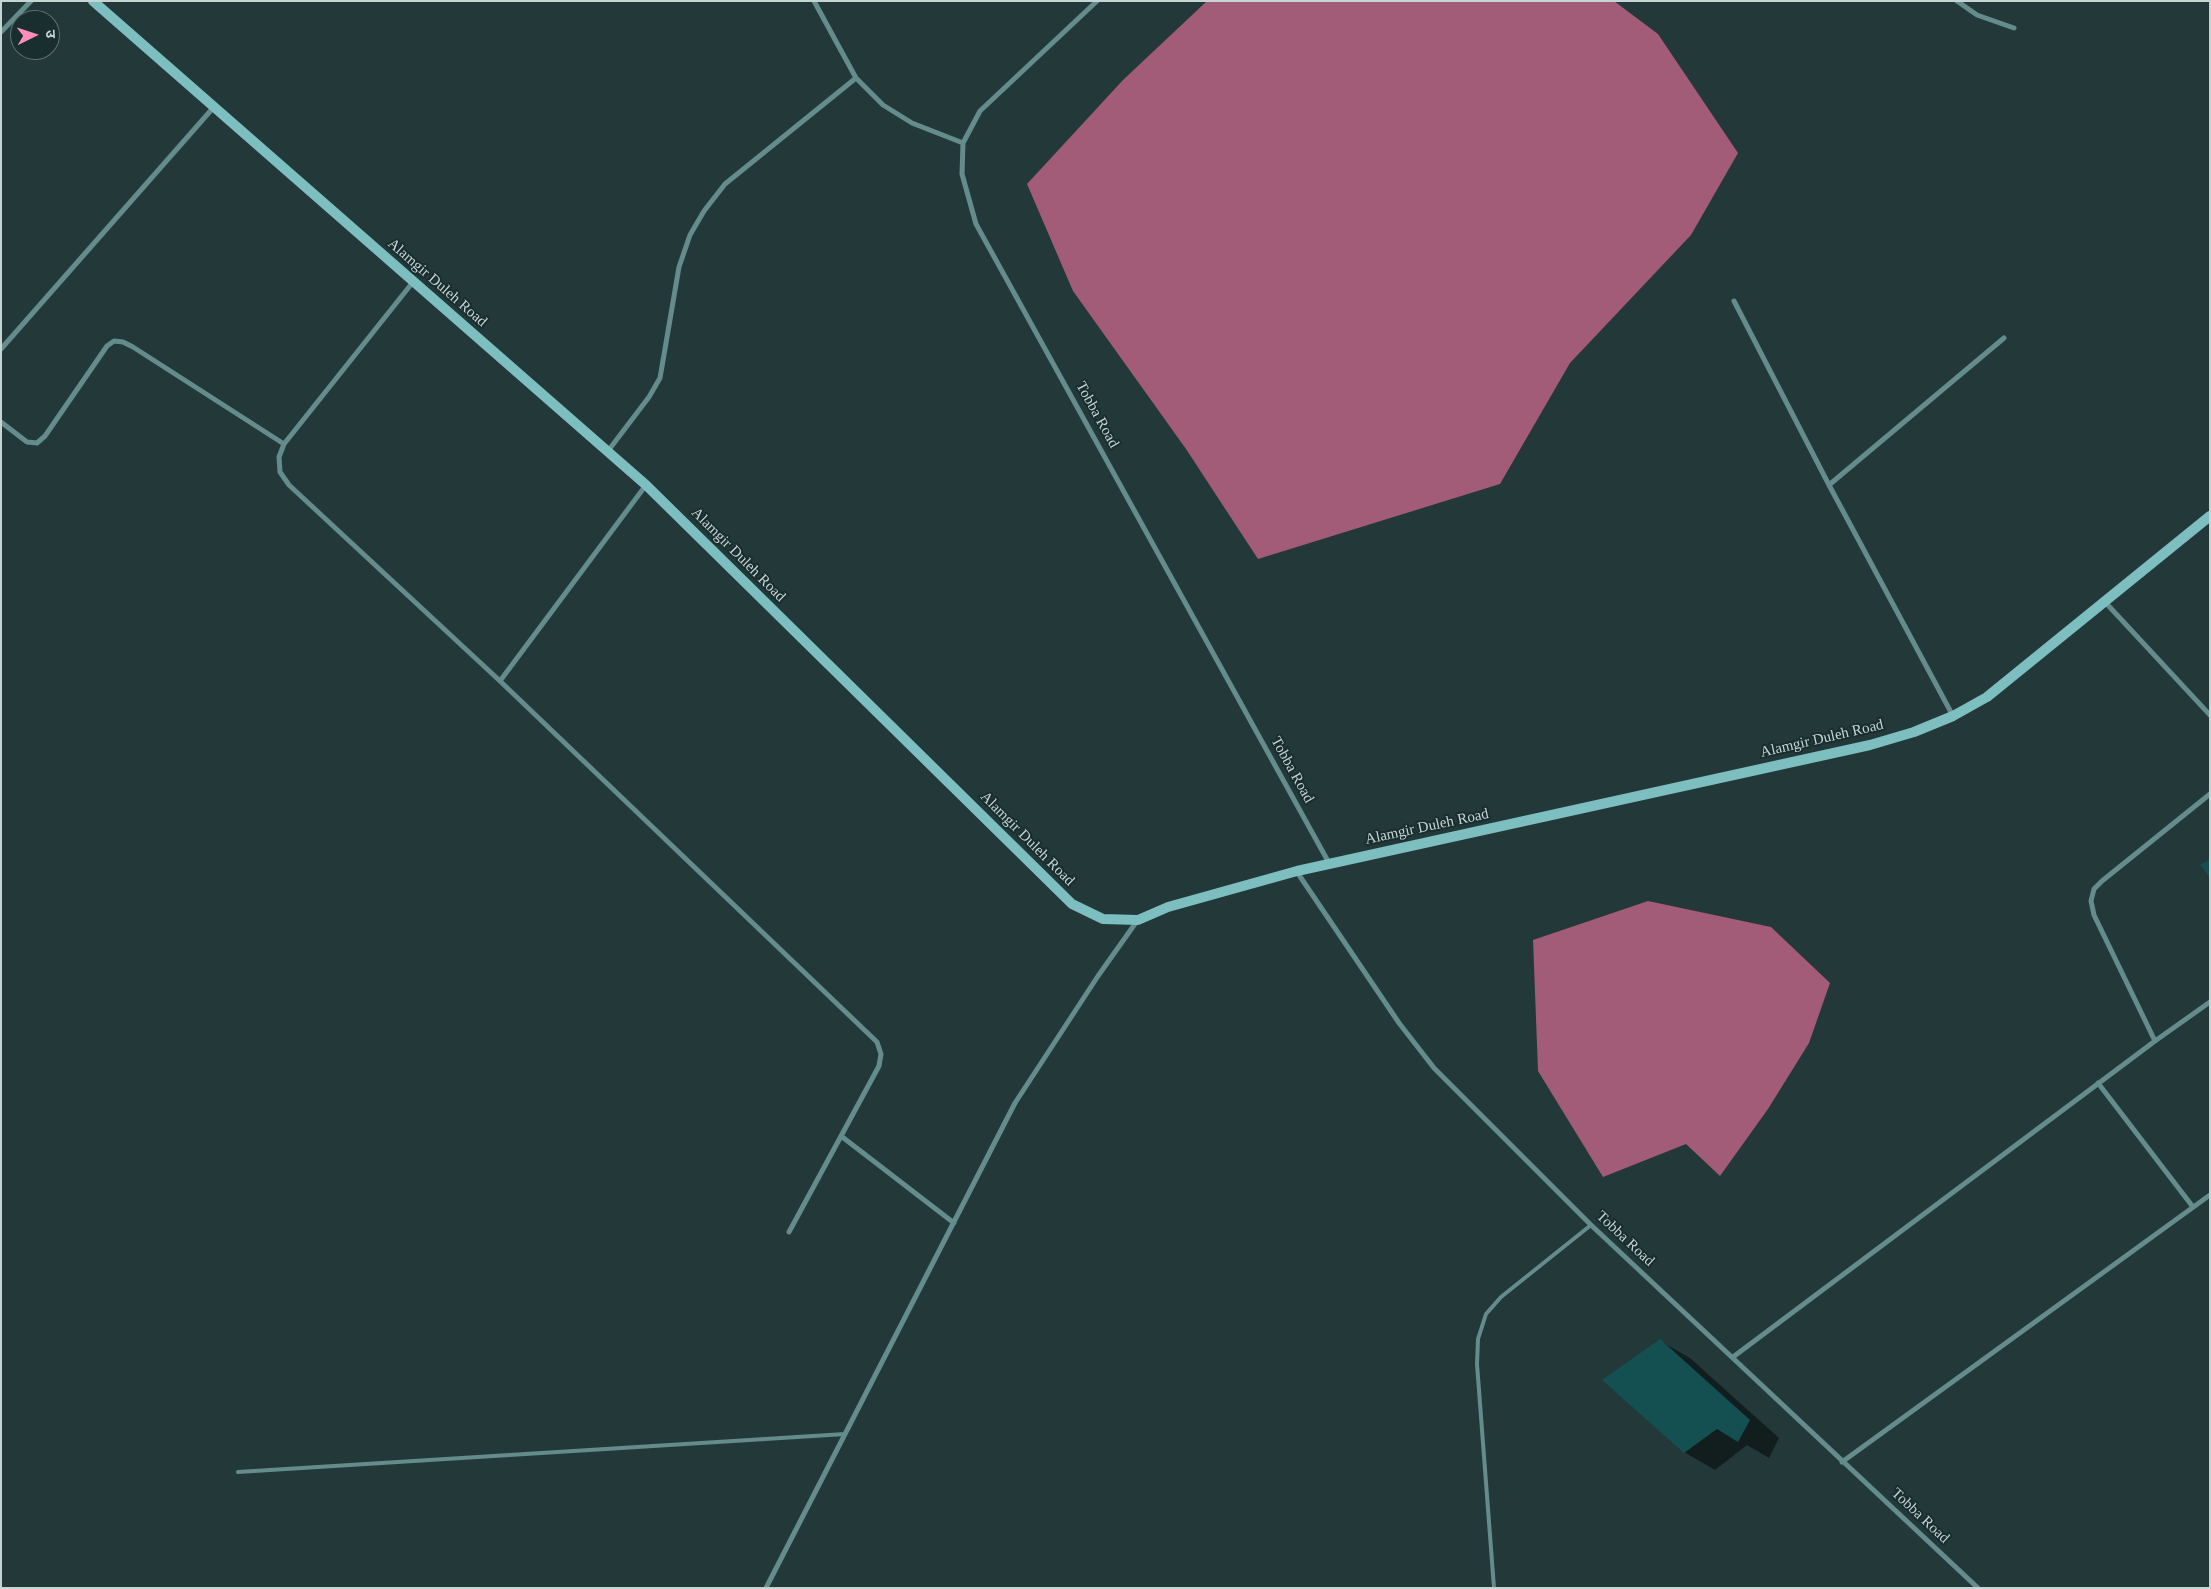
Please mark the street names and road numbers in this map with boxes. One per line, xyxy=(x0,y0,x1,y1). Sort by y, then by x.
street label: Alamgir Duleh Road xyxy=(378,230,496,336)
street label: Tobba Road xyxy=(1069,374,1125,456)
street label: Alamgir Duleh Road xyxy=(682,499,794,611)
street label: Alamgir Duleh Road xyxy=(1751,714,1893,764)
street label: Tobba Road xyxy=(1264,729,1320,811)
street label: Alamgir Duleh Road xyxy=(971,783,1083,895)
street label: Alamgir Duleh Road xyxy=(1356,804,1498,850)
street label: Tobba Road xyxy=(1588,1204,1662,1274)
street label: Tobba Road xyxy=(1883,1481,1957,1551)

